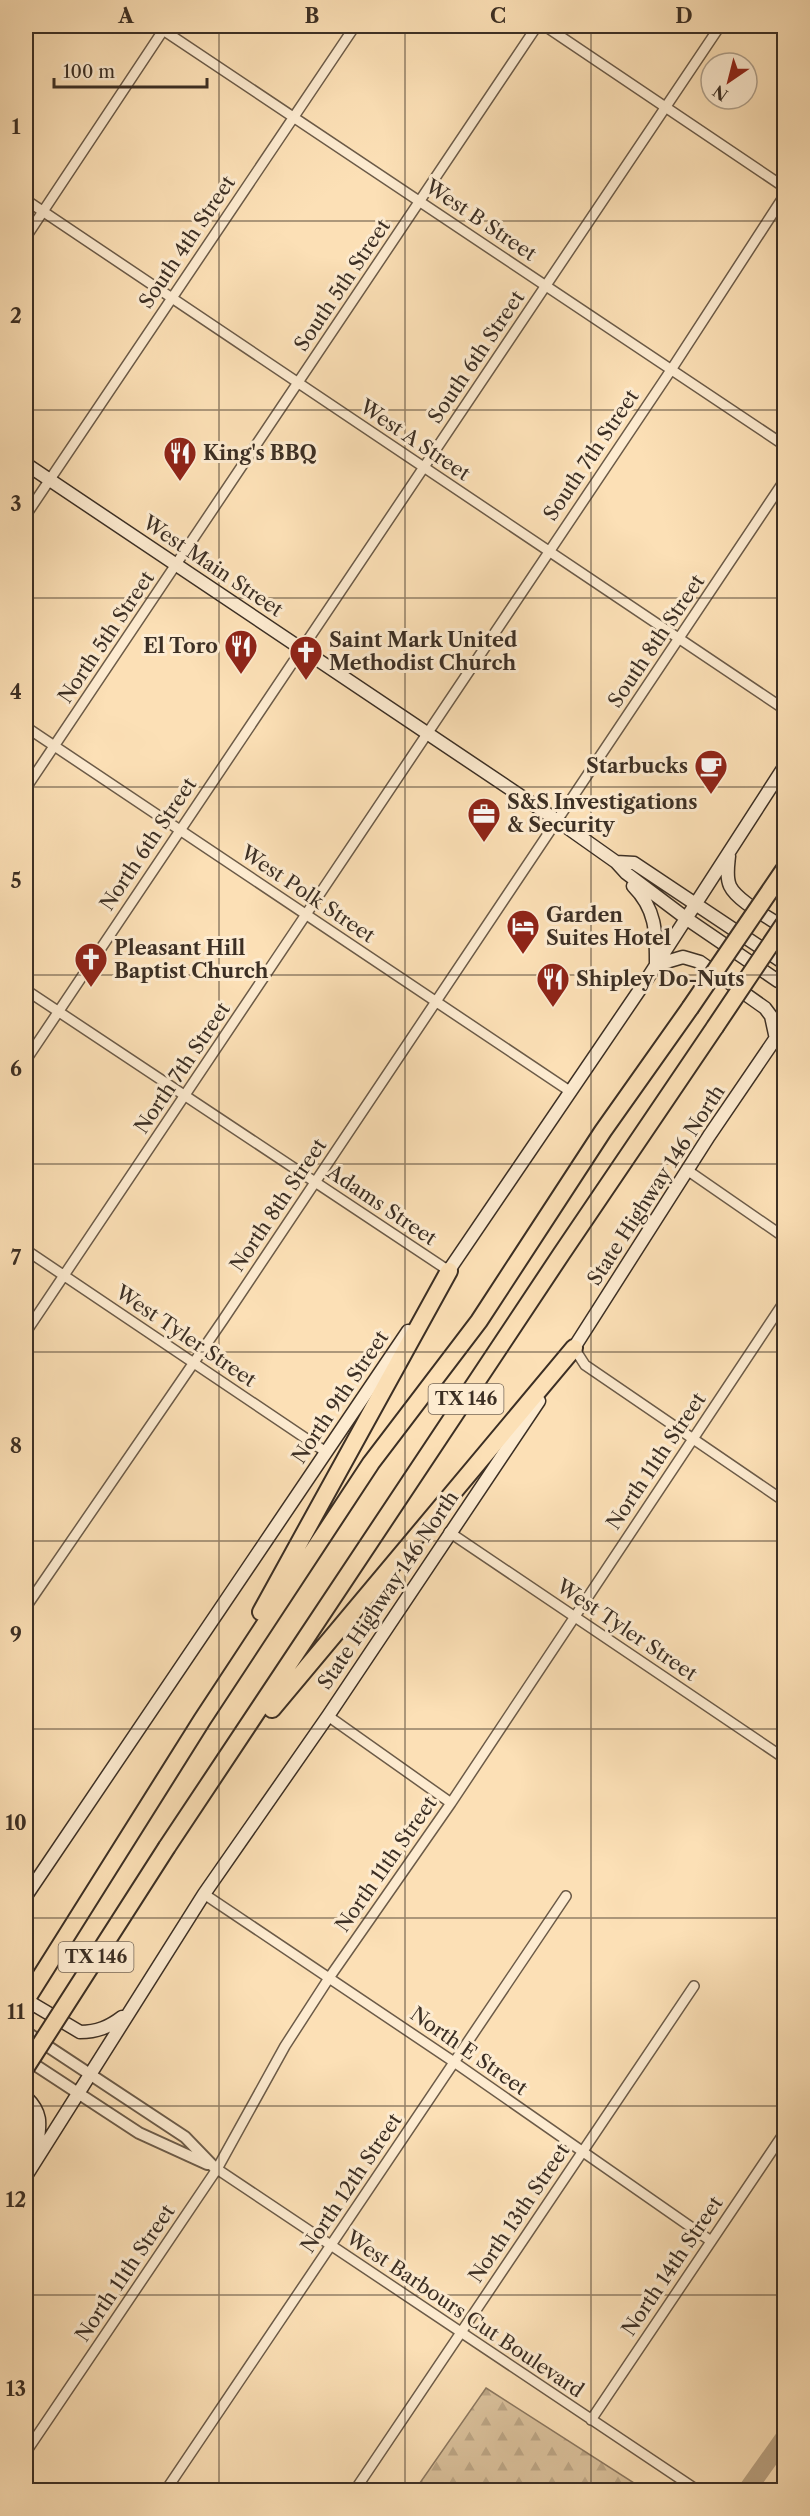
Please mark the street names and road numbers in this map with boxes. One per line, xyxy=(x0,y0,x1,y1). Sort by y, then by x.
street label: South 4th Street xyxy=(134,171,240,313)
street label: West B Street xyxy=(420,174,541,266)
street label: South 5th Street xyxy=(289,214,395,356)
street label: South 6th Street xyxy=(423,286,529,428)
street label: South 7th Street xyxy=(538,385,644,525)
street label: West A Street xyxy=(355,394,475,486)
street label: West Main Street xyxy=(138,510,288,622)
street label: North 5th Street xyxy=(53,566,159,708)
street label: South 8th Street xyxy=(603,570,709,712)
street label: North 6th Street xyxy=(95,773,201,915)
street label: West Polk Street xyxy=(236,840,380,948)
street label: North 7th Street xyxy=(129,998,235,1138)
street label: State Highway 146 North xyxy=(582,1080,730,1290)
street label: North 8th Street xyxy=(225,1134,331,1276)
street label: Adams Street xyxy=(322,1159,441,1250)
street label: West Tyler Street xyxy=(110,1280,261,1392)
street label: North 9th Street xyxy=(287,1326,393,1468)
road number: TX 146 xyxy=(428,1384,504,1414)
street label: North 11th Street xyxy=(601,1388,711,1534)
street label: State Highway 146 North xyxy=(313,1486,464,1694)
street label: West Tyler Street xyxy=(551,1574,702,1686)
street label: North 11th Street xyxy=(330,1792,442,1936)
road number: TX 146 xyxy=(58,1942,134,1972)
street label: North E Street xyxy=(406,2002,532,2100)
street label: North 12th Street xyxy=(295,2109,407,2257)
street label: North 13th Street xyxy=(464,2139,574,2287)
street label: North 14th Street xyxy=(616,2192,728,2340)
street label: North 11th Street xyxy=(70,2200,180,2346)
street label: West Barbours Cut Boulevard xyxy=(341,2225,588,2403)

